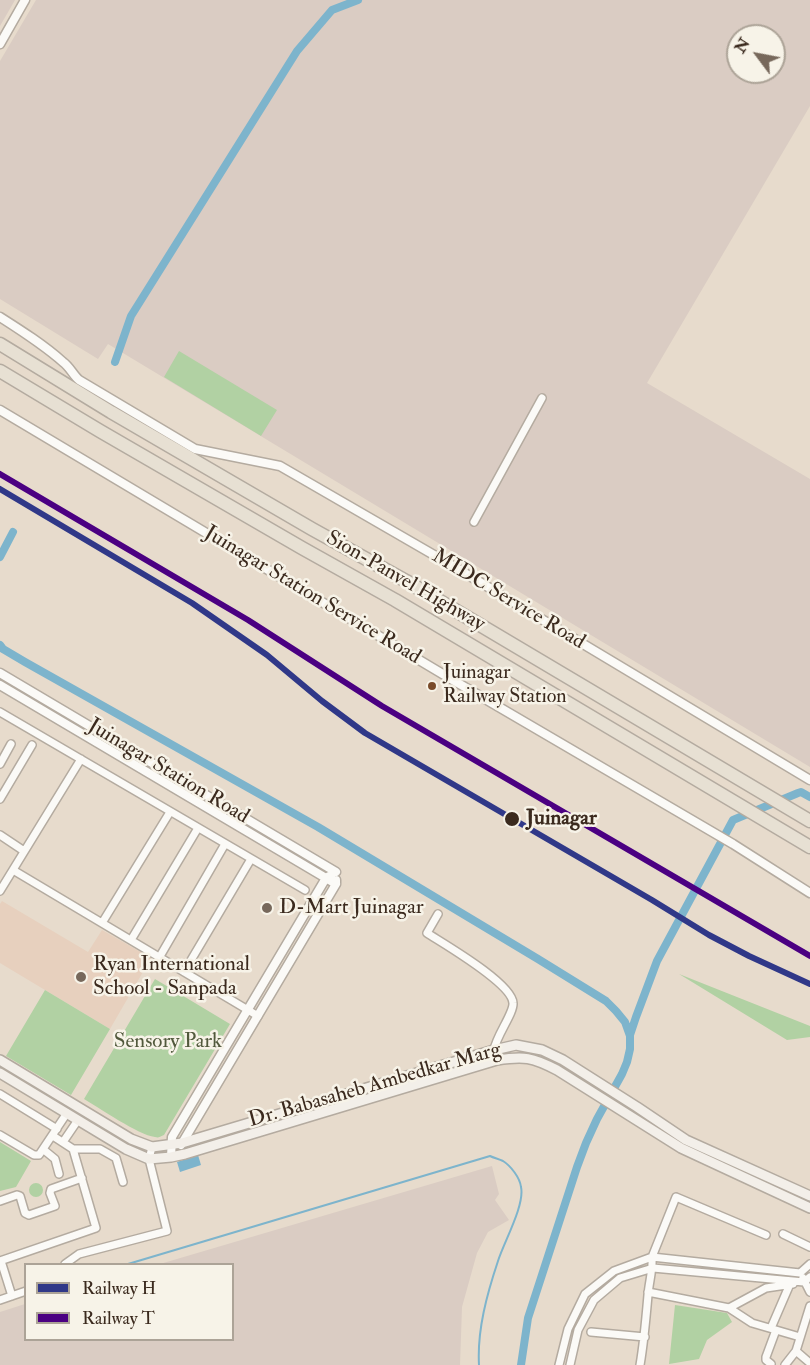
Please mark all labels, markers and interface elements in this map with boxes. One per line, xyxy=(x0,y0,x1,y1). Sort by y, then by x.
north arrow xyxy=(726,24,786,84)
text: N xyxy=(730,34,755,57)
street label: Juinagar Station Service Road xyxy=(199,521,425,671)
street label: Sion-Panvel Highway xyxy=(321,526,489,638)
street label: MIDC Service Road xyxy=(427,544,589,656)
place label: Juinagar Railway Station xyxy=(443,662,567,709)
marker: Juinagar Railway Station xyxy=(426,680,438,692)
street label: Juinagar Station Road xyxy=(83,714,253,830)
place label: Juinagar xyxy=(526,806,597,832)
marker: Juinagar xyxy=(503,810,521,828)
place label: D-Mart Juinagar xyxy=(279,895,424,921)
marker: D-Mart Juinagar xyxy=(260,901,274,915)
place label: Ryan International School - Sanpada xyxy=(93,952,250,1002)
marker: Ryan International School - Sanpada xyxy=(74,970,88,984)
park label: Sensory Park xyxy=(114,1029,222,1055)
street label: Dr. Babasaheb Ambedkar Marg xyxy=(246,1038,504,1134)
legend xyxy=(24,1263,234,1341)
text: Railway H xyxy=(82,1277,156,1300)
text: Railway T xyxy=(82,1307,155,1330)

